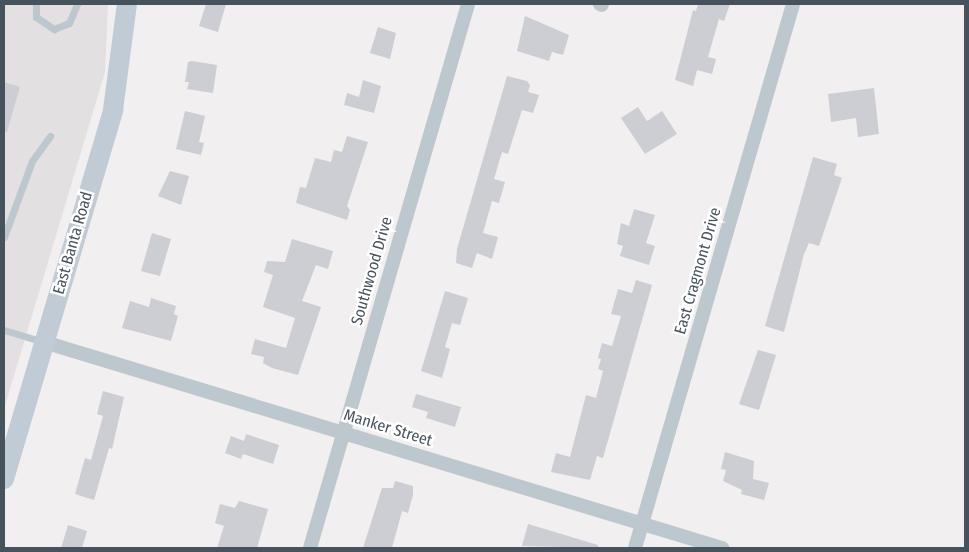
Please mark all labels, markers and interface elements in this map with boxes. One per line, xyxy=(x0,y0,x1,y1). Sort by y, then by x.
street label: East Banta Road xyxy=(49,190,97,296)
street label: East Cragmont Drive xyxy=(671,205,725,337)
street label: Southwood Drive xyxy=(347,215,397,327)
street label: Manker Street xyxy=(341,405,435,451)

